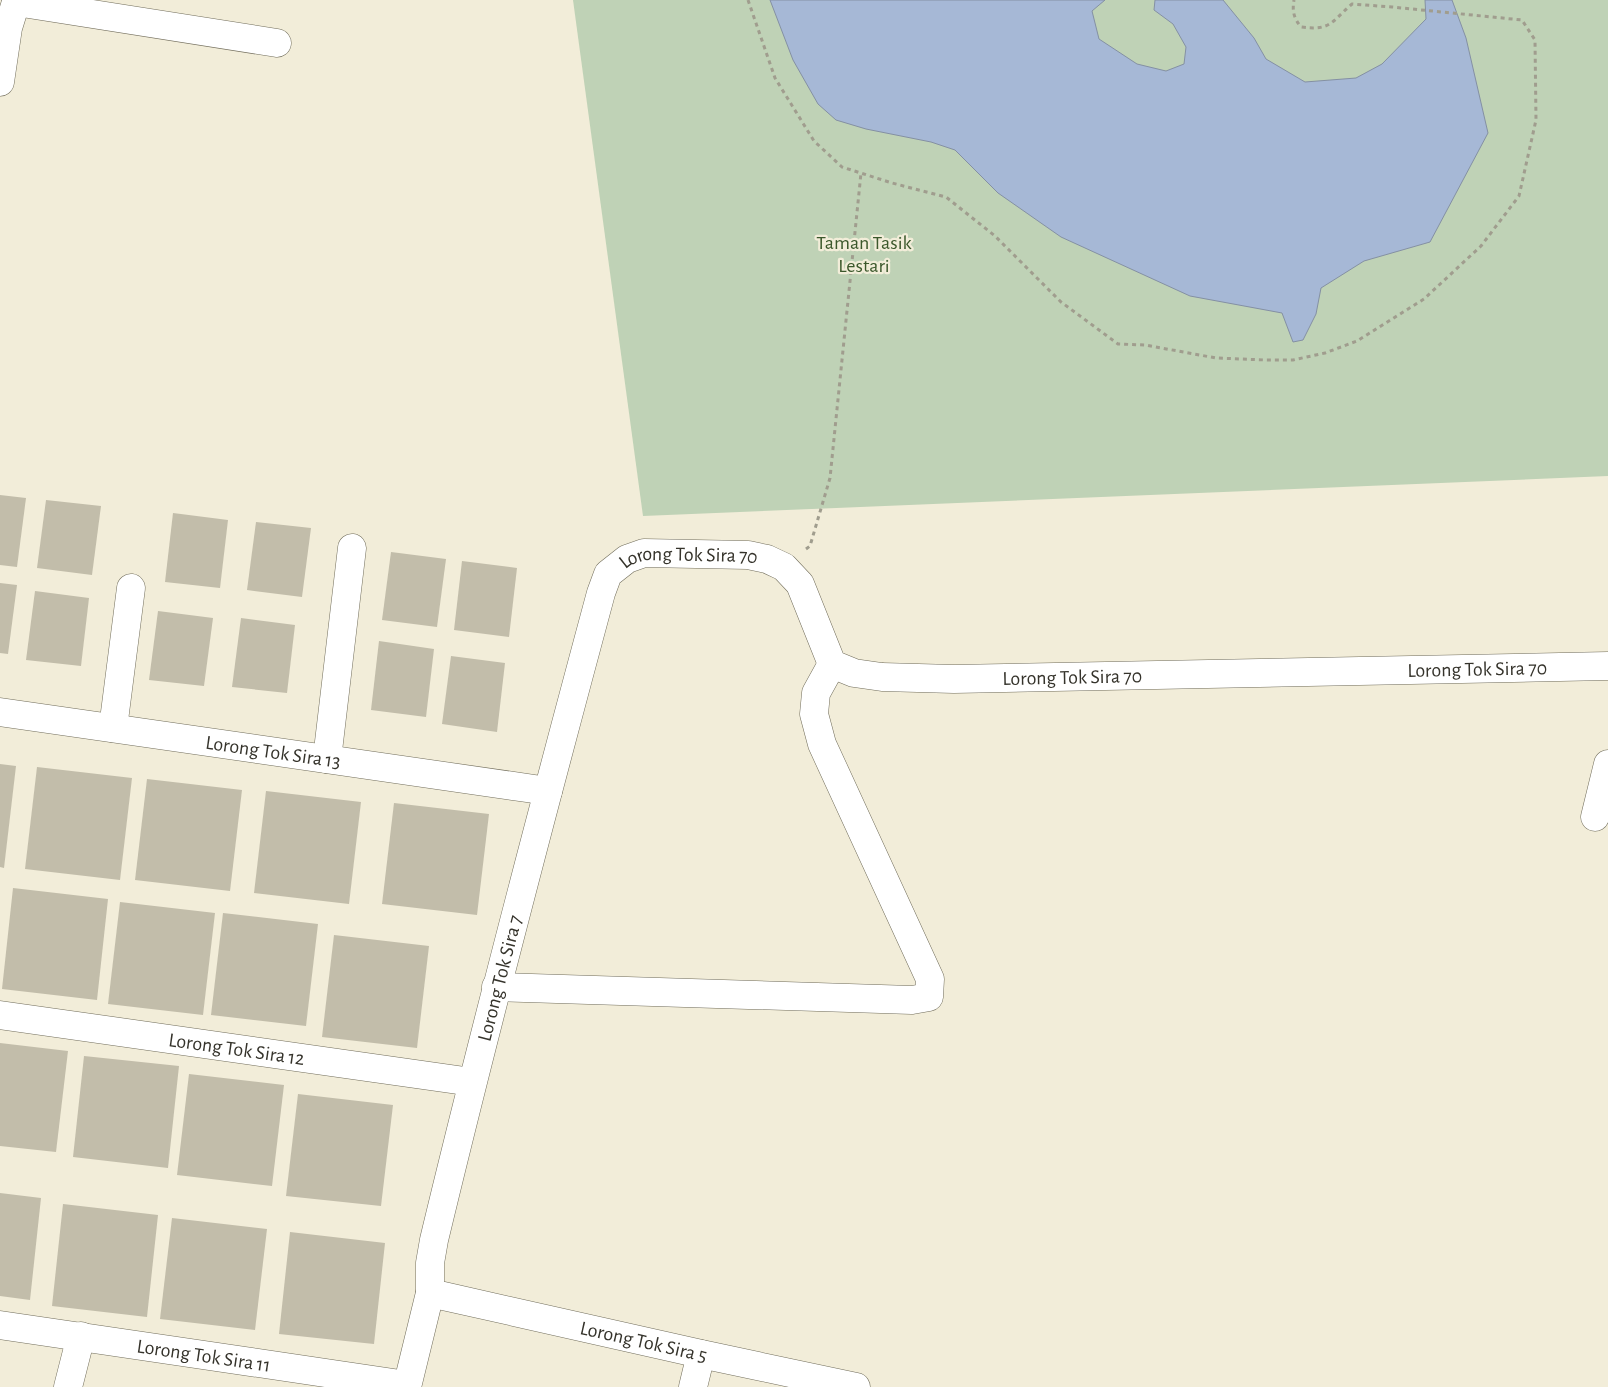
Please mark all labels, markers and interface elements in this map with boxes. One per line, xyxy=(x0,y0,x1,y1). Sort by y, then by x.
park label: Taman Tasik Lestari xyxy=(816,233,912,276)
street label: Lorong Tok Sira 70 xyxy=(615,544,760,572)
street label: Lorong Tok Sira 70 xyxy=(1407,658,1547,681)
street label: Lorong Tok Sira 70 xyxy=(1002,666,1143,689)
street label: Lorong Tok Sira 13 xyxy=(204,733,342,772)
street label: Lorong Tok Sira 7 xyxy=(475,913,526,1044)
street label: Lorong Tok Sira 12 xyxy=(167,1030,306,1069)
street label: Lorong Tok Sira 5 xyxy=(578,1318,709,1366)
street label: Lorong Tok Sira 11 xyxy=(136,1336,272,1376)

